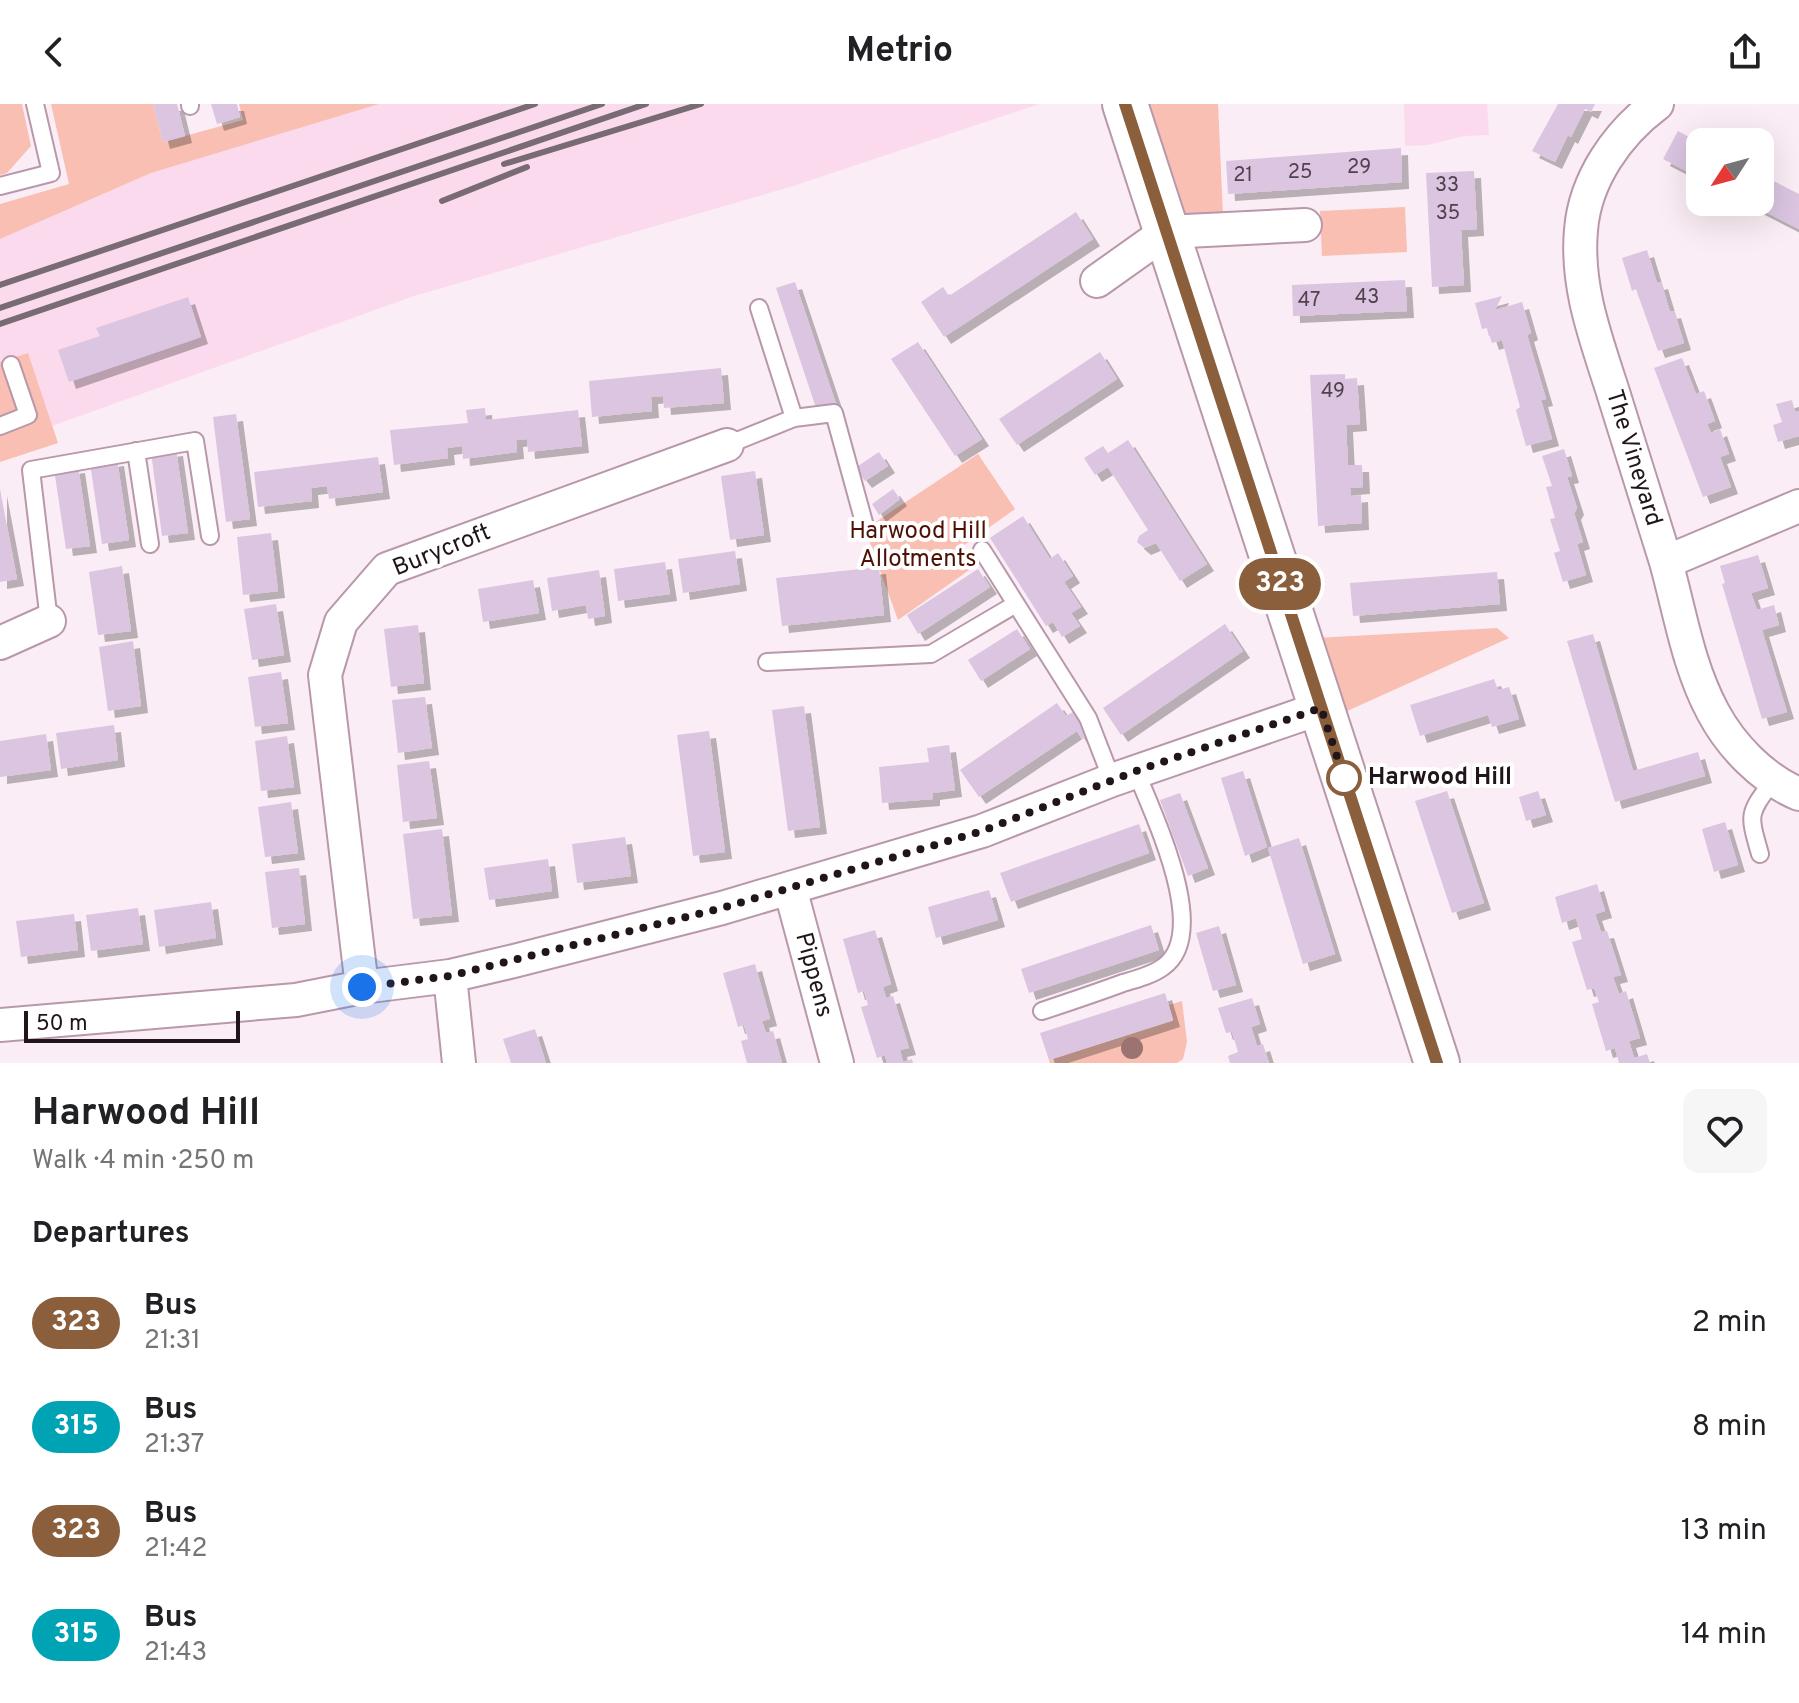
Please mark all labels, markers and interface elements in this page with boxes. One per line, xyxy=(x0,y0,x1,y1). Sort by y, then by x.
text: Metrio xyxy=(846,29,953,75)
icon: back xyxy=(32,30,76,74)
icon: share xyxy=(1723,30,1767,74)
north arrow xyxy=(1686,128,1774,216)
map controls xyxy=(1686,128,1774,216)
house number: 29 xyxy=(1347,155,1371,181)
house number: 25 xyxy=(1288,160,1312,186)
house number: 21 xyxy=(1233,163,1253,189)
house number: 33 xyxy=(1435,173,1459,199)
house number: 35 xyxy=(1436,201,1460,227)
house number: 43 xyxy=(1355,285,1379,311)
house number: 47 xyxy=(1298,288,1320,314)
house number: 49 xyxy=(1321,379,1345,405)
street label: The Vineyard xyxy=(1598,386,1668,530)
park label: Harwood Hill Allotments xyxy=(849,517,987,575)
street label: Burycroft xyxy=(389,518,495,584)
line badge: 323 xyxy=(1234,558,1326,610)
text: 323 xyxy=(1255,566,1305,602)
marker: Harwood Hill xyxy=(1327,761,1361,795)
place label: Harwood Hill xyxy=(1368,763,1512,793)
street label: Pippens xyxy=(787,929,839,1021)
your location xyxy=(342,967,382,1007)
scale bar xyxy=(24,1007,240,1043)
text: 50 m xyxy=(36,1011,88,1038)
button: heart xyxy=(1683,1089,1767,1173)
text: Harwood Hill xyxy=(32,1090,260,1139)
text: Walk · 4 min · 250 m xyxy=(32,1145,254,1178)
text: Departures xyxy=(32,1216,190,1253)
text: Bus xyxy=(144,1288,197,1325)
text: 323 xyxy=(51,1305,101,1341)
text: 2 min xyxy=(1692,1305,1767,1342)
text: 21:31 xyxy=(144,1325,201,1358)
text: Bus xyxy=(144,1392,197,1429)
text: 315 xyxy=(53,1409,99,1445)
text: 8 min xyxy=(1692,1409,1767,1446)
text: 21:37 xyxy=(144,1429,204,1462)
text: Bus xyxy=(144,1496,197,1533)
text: 323 xyxy=(51,1513,101,1549)
text: 13 min xyxy=(1681,1513,1767,1550)
text: 21:42 xyxy=(144,1533,208,1566)
text: Bus xyxy=(144,1600,197,1637)
text: 315 xyxy=(53,1617,99,1653)
text: 14 min xyxy=(1681,1617,1767,1654)
text: 21:43 xyxy=(144,1637,207,1670)

